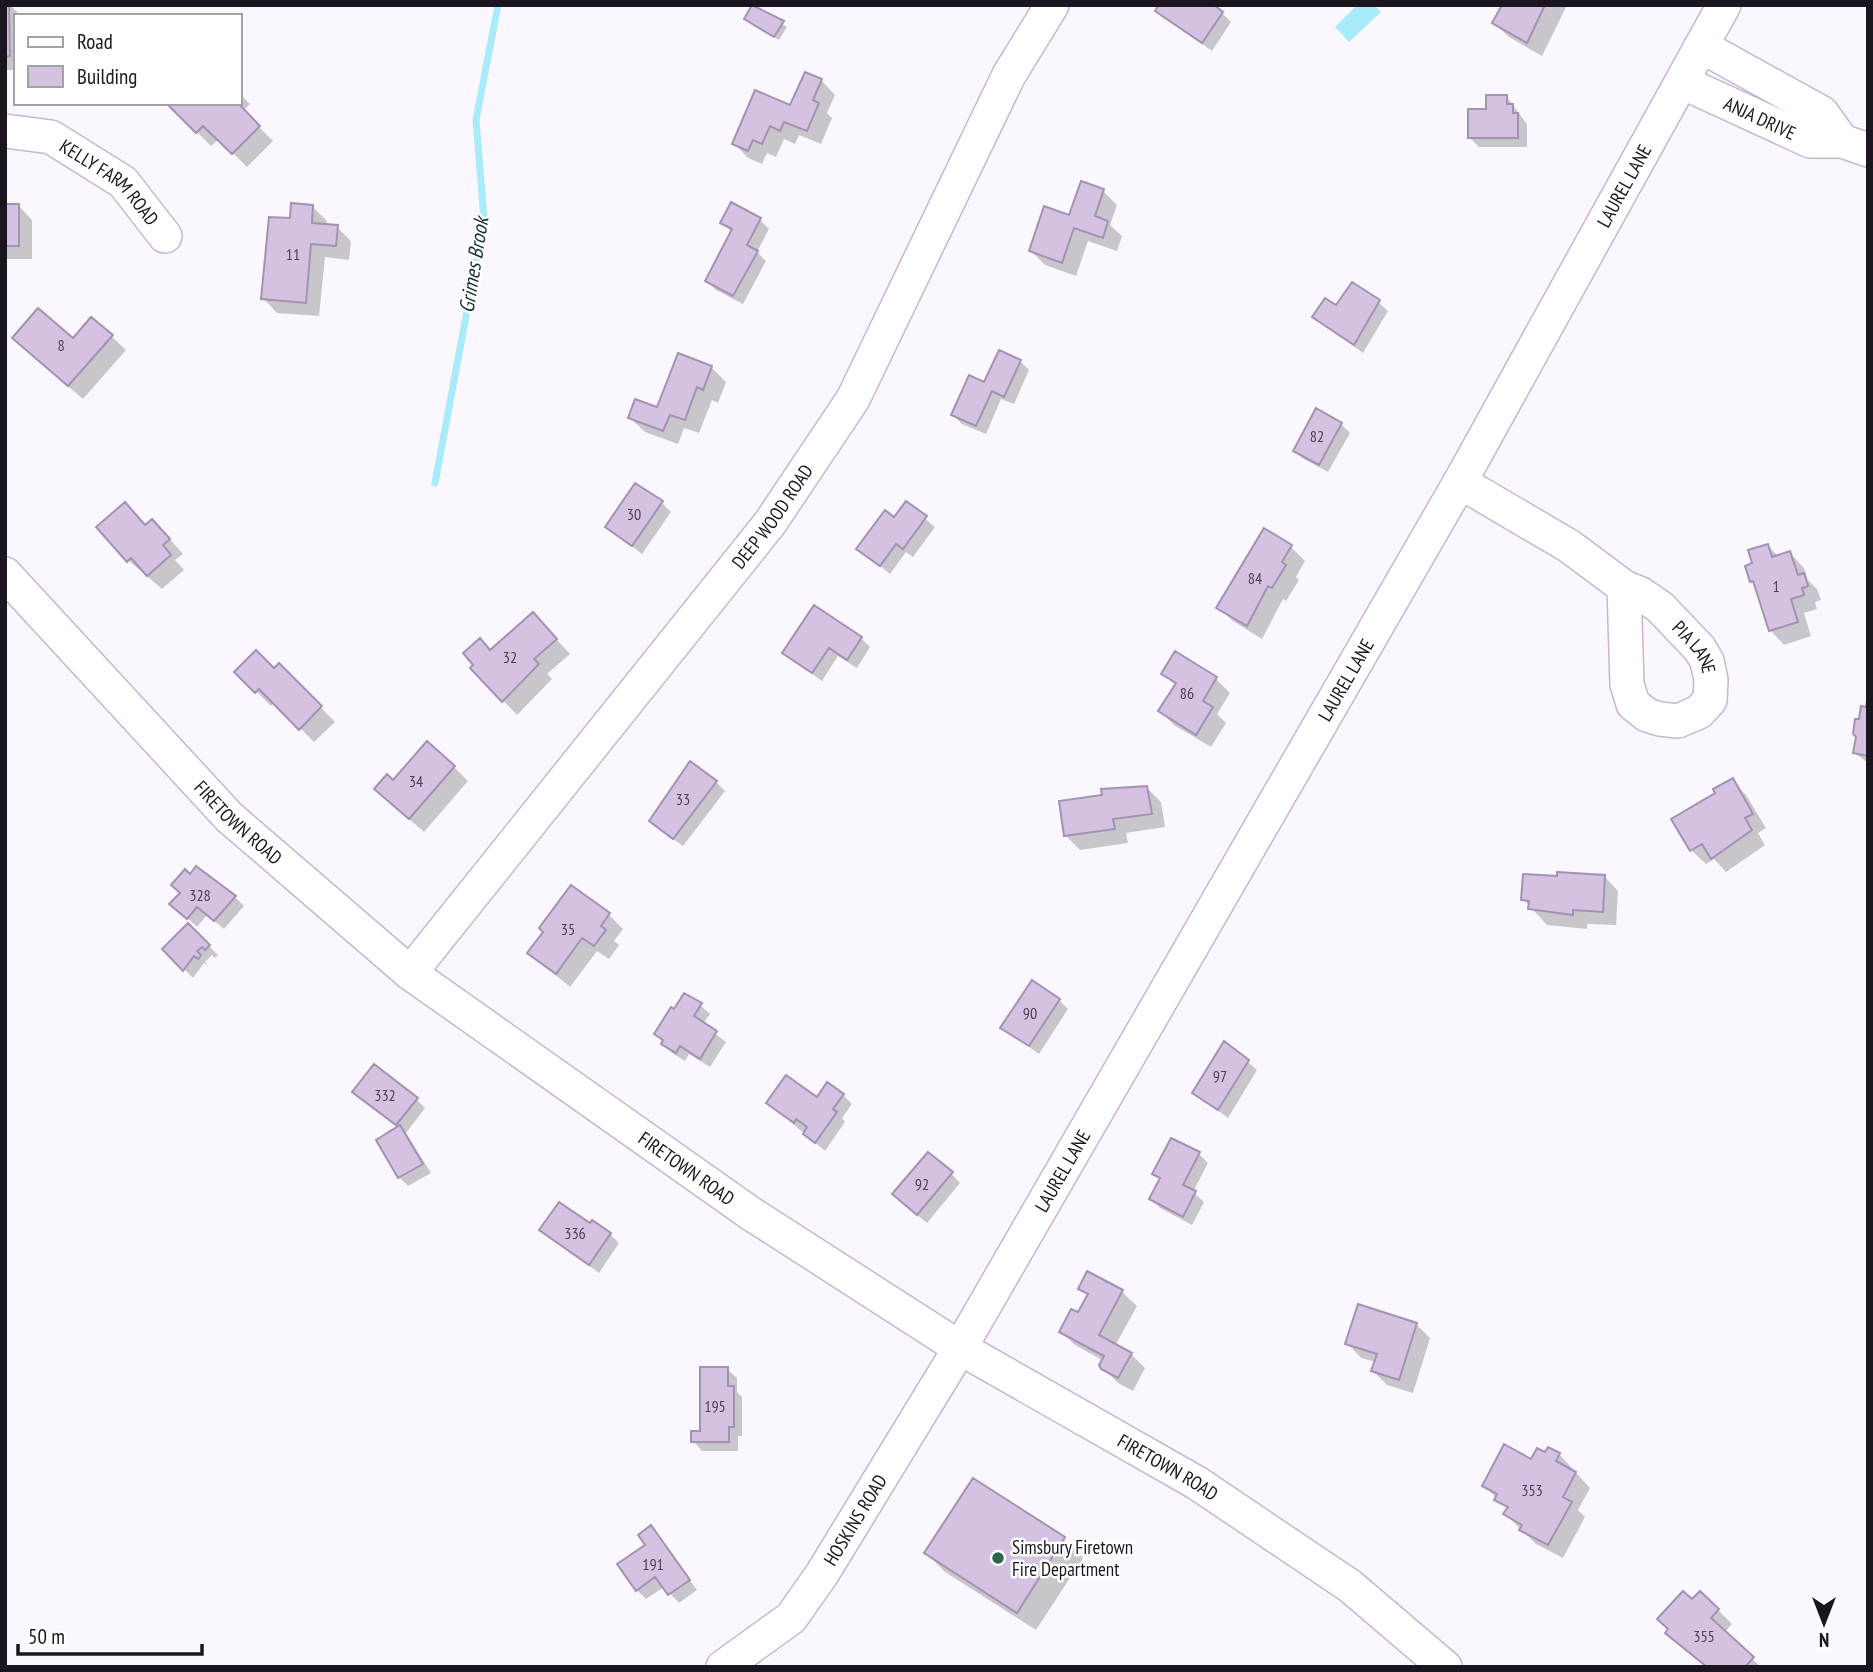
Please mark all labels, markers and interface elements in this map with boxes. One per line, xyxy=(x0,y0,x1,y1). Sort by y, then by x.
legend xyxy=(14,14,242,105)
text: Road xyxy=(77,28,113,55)
text: Building xyxy=(77,63,137,90)
street label: ANJA DRIVE xyxy=(1720,91,1800,145)
street label: KELLY FARM ROAD xyxy=(55,134,164,230)
street label: LAUREL LANE xyxy=(1591,140,1656,231)
water label: Grimes Brook xyxy=(453,212,495,315)
house number: 11 xyxy=(286,244,300,264)
house number: 8 xyxy=(57,335,65,355)
house number: 82 xyxy=(1310,426,1324,446)
street label: DEEP WOOD ROAD xyxy=(726,460,818,573)
house number: 30 xyxy=(627,504,641,524)
house number: 84 xyxy=(1248,568,1262,588)
house number: 1 xyxy=(1772,576,1780,596)
street label: PIA LANE xyxy=(1667,616,1721,675)
street label: LAUREL LANE xyxy=(1313,634,1379,725)
house number: 32 xyxy=(503,647,517,667)
house number: 86 xyxy=(1180,683,1194,703)
house number: 34 xyxy=(409,771,423,791)
street label: FIRETOWN ROAD xyxy=(189,775,287,870)
house number: 33 xyxy=(676,789,690,809)
house number: 328 xyxy=(189,885,211,905)
house number: 35 xyxy=(561,919,575,939)
house number: 90 xyxy=(1023,1003,1037,1023)
house number: 97 xyxy=(1213,1066,1227,1086)
house number: 332 xyxy=(374,1085,396,1105)
street label: FIRETOWN ROAD xyxy=(634,1126,739,1210)
street label: LAUREL LANE xyxy=(1029,1126,1095,1216)
house number: 92 xyxy=(915,1174,929,1194)
house number: 336 xyxy=(564,1223,586,1243)
house number: 195 xyxy=(704,1396,726,1416)
street label: FIRETOWN ROAD xyxy=(1114,1428,1223,1506)
street label: HOSKINS ROAD xyxy=(818,1470,892,1570)
house number: 353 xyxy=(1521,1480,1543,1500)
place label: Simsbury Firetown Fire Department xyxy=(1012,1535,1133,1581)
marker: Simsbury Firetown Fire Department xyxy=(990,1550,1006,1566)
house number: 191 xyxy=(642,1554,664,1574)
north arrow xyxy=(1789,1588,1859,1658)
scale bar xyxy=(18,1612,201,1656)
text: 50 m xyxy=(28,1623,65,1650)
house number: 355 xyxy=(1693,1626,1715,1646)
text: N xyxy=(1819,1628,1829,1652)

